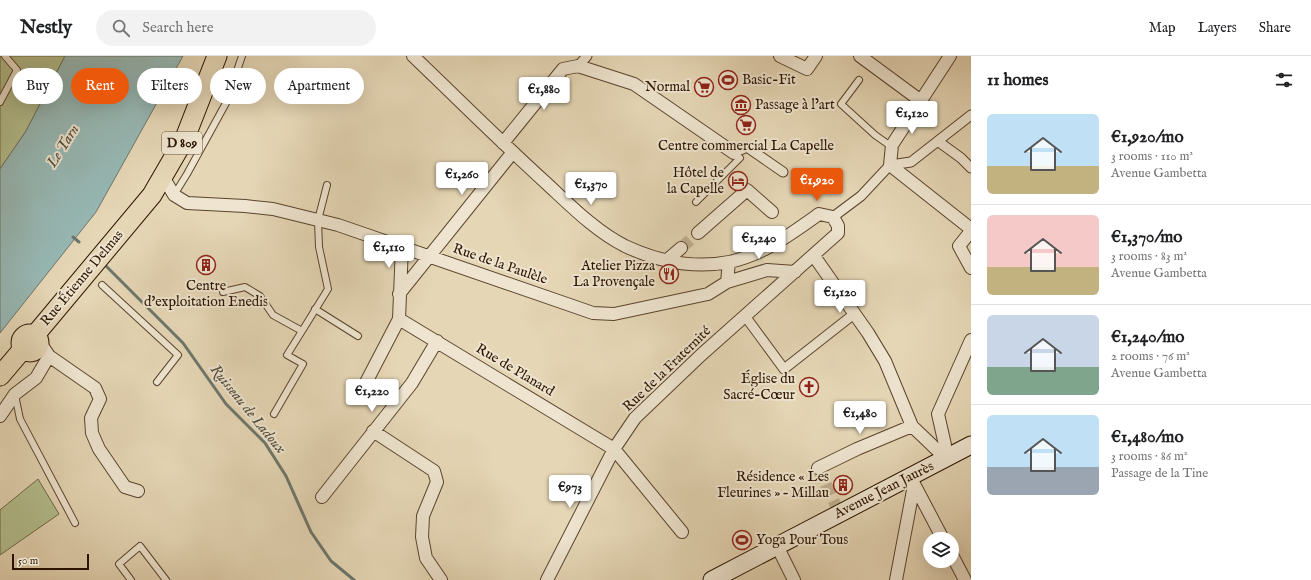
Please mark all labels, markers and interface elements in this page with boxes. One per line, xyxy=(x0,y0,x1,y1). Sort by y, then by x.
search box xyxy=(96,10,376,46)
text: Nestly xyxy=(20,16,72,40)
icon: search xyxy=(110,17,132,39)
text: Search here xyxy=(142,18,214,37)
text: Map xyxy=(1149,19,1176,37)
text: Layers xyxy=(1198,19,1237,37)
text: Share xyxy=(1259,19,1291,37)
chip: Buy xyxy=(12,68,63,104)
chip: Rent xyxy=(71,68,129,104)
chip: Filters xyxy=(137,68,202,104)
chip: New xyxy=(210,68,266,104)
chip: Apartment xyxy=(274,68,364,104)
sports icon: Basic-Fit xyxy=(717,69,739,91)
icon: filters xyxy=(1273,69,1295,91)
text: 11 homes xyxy=(987,70,1048,91)
place label: Basic-Fit xyxy=(742,71,796,89)
supermarket icon: Normal xyxy=(693,76,715,98)
pin: €1,880 xyxy=(511,77,577,111)
place label: Normal xyxy=(645,78,690,96)
text: €1,880 xyxy=(528,81,560,98)
museum icon: Passage à l’art xyxy=(730,94,752,116)
place label: Passage à l’art xyxy=(755,96,835,114)
pin: €1,120 xyxy=(879,101,945,135)
text: €1,120 xyxy=(895,105,929,122)
supermarket icon: Centre commercial La Capelle xyxy=(735,114,757,136)
water label: Le Tarn xyxy=(42,121,84,172)
text: €1,920/mo xyxy=(1111,127,1184,148)
icon: home xyxy=(1019,130,1067,178)
road number: D 809 xyxy=(162,132,202,154)
place label: Centre commercial La Capelle xyxy=(658,137,834,155)
text: 3 rooms · 110 m² xyxy=(1111,148,1193,165)
pin: €1,260 xyxy=(429,162,495,196)
place label: Hôtel de la Capelle xyxy=(667,164,725,198)
text: Avenue Gambetta xyxy=(1111,165,1207,182)
text: €1,260 xyxy=(445,166,479,183)
pin: €1,920 xyxy=(784,168,850,202)
hotel icon: Hôtel de la Capelle xyxy=(727,170,749,192)
pin: €1,370 xyxy=(558,172,624,206)
text: €1,920 xyxy=(800,172,834,189)
text: €1,370 xyxy=(574,176,608,193)
street label: Rue Étienne Delmas xyxy=(36,226,127,330)
pin: €1,240 xyxy=(726,226,792,260)
text: €1,370/mo xyxy=(1111,227,1183,248)
text: €1,240 xyxy=(742,230,776,247)
icon: home xyxy=(1019,231,1067,279)
pin: €1,110 xyxy=(356,235,422,269)
text: €1,110 xyxy=(373,239,405,256)
street label: Rue de la Paulèle xyxy=(450,239,550,289)
text: 3 rooms · 83 m² xyxy=(1111,248,1187,265)
building icon: Centre d'exploitation Enedis xyxy=(195,254,217,276)
place label: Atelier Pizza La Provençale xyxy=(573,257,656,291)
restaurant icon: Atelier Pizza La Provençale xyxy=(658,263,680,285)
text: Avenue Gambetta xyxy=(1111,265,1207,282)
place label: Centre d'exploitation Enedis xyxy=(144,277,268,311)
pin: €1,120 xyxy=(807,280,873,314)
text: €1,120 xyxy=(823,284,857,301)
street label: Rue de la Fraternité xyxy=(619,322,715,416)
text: €1,240/mo xyxy=(1111,327,1185,348)
icon: home xyxy=(1019,331,1067,379)
street label: Rue de Planard xyxy=(472,340,558,401)
text: 2 rooms · 76 m² xyxy=(1111,348,1190,365)
water label: Ruisseau de Ladoux xyxy=(206,360,290,458)
text: Avenue Gambetta xyxy=(1111,365,1207,382)
place label: Église du Sacré-Cœur xyxy=(723,369,795,404)
church icon: Église du Sacré-Cœur xyxy=(798,376,820,398)
pin: €1,220 xyxy=(339,379,405,413)
text: €1,220 xyxy=(355,383,389,400)
pin: €1,480 xyxy=(827,401,893,435)
text: €1,480 xyxy=(843,405,877,422)
text: €1,480/mo xyxy=(1111,427,1184,448)
icon: home xyxy=(1019,431,1067,479)
text: 3 rooms · 86 m² xyxy=(1111,448,1188,465)
street label: Avenue Jean Jaurès xyxy=(830,457,937,523)
text: Passage de la Tine xyxy=(1111,465,1208,482)
place label: Résidence « Les Fleurines » – Millau xyxy=(717,468,829,502)
building icon: Résidence « Les Fleurines » – Millau xyxy=(832,474,854,496)
pin: €973 xyxy=(546,475,594,509)
text: €973 xyxy=(558,479,582,496)
sports icon: Yoga Pour Tous xyxy=(731,529,753,551)
place label: Yoga Pour Tous xyxy=(756,531,848,549)
map controls xyxy=(923,532,959,568)
button: layers xyxy=(923,532,959,568)
scale bar xyxy=(12,552,89,571)
text: 50 m xyxy=(18,554,38,568)

